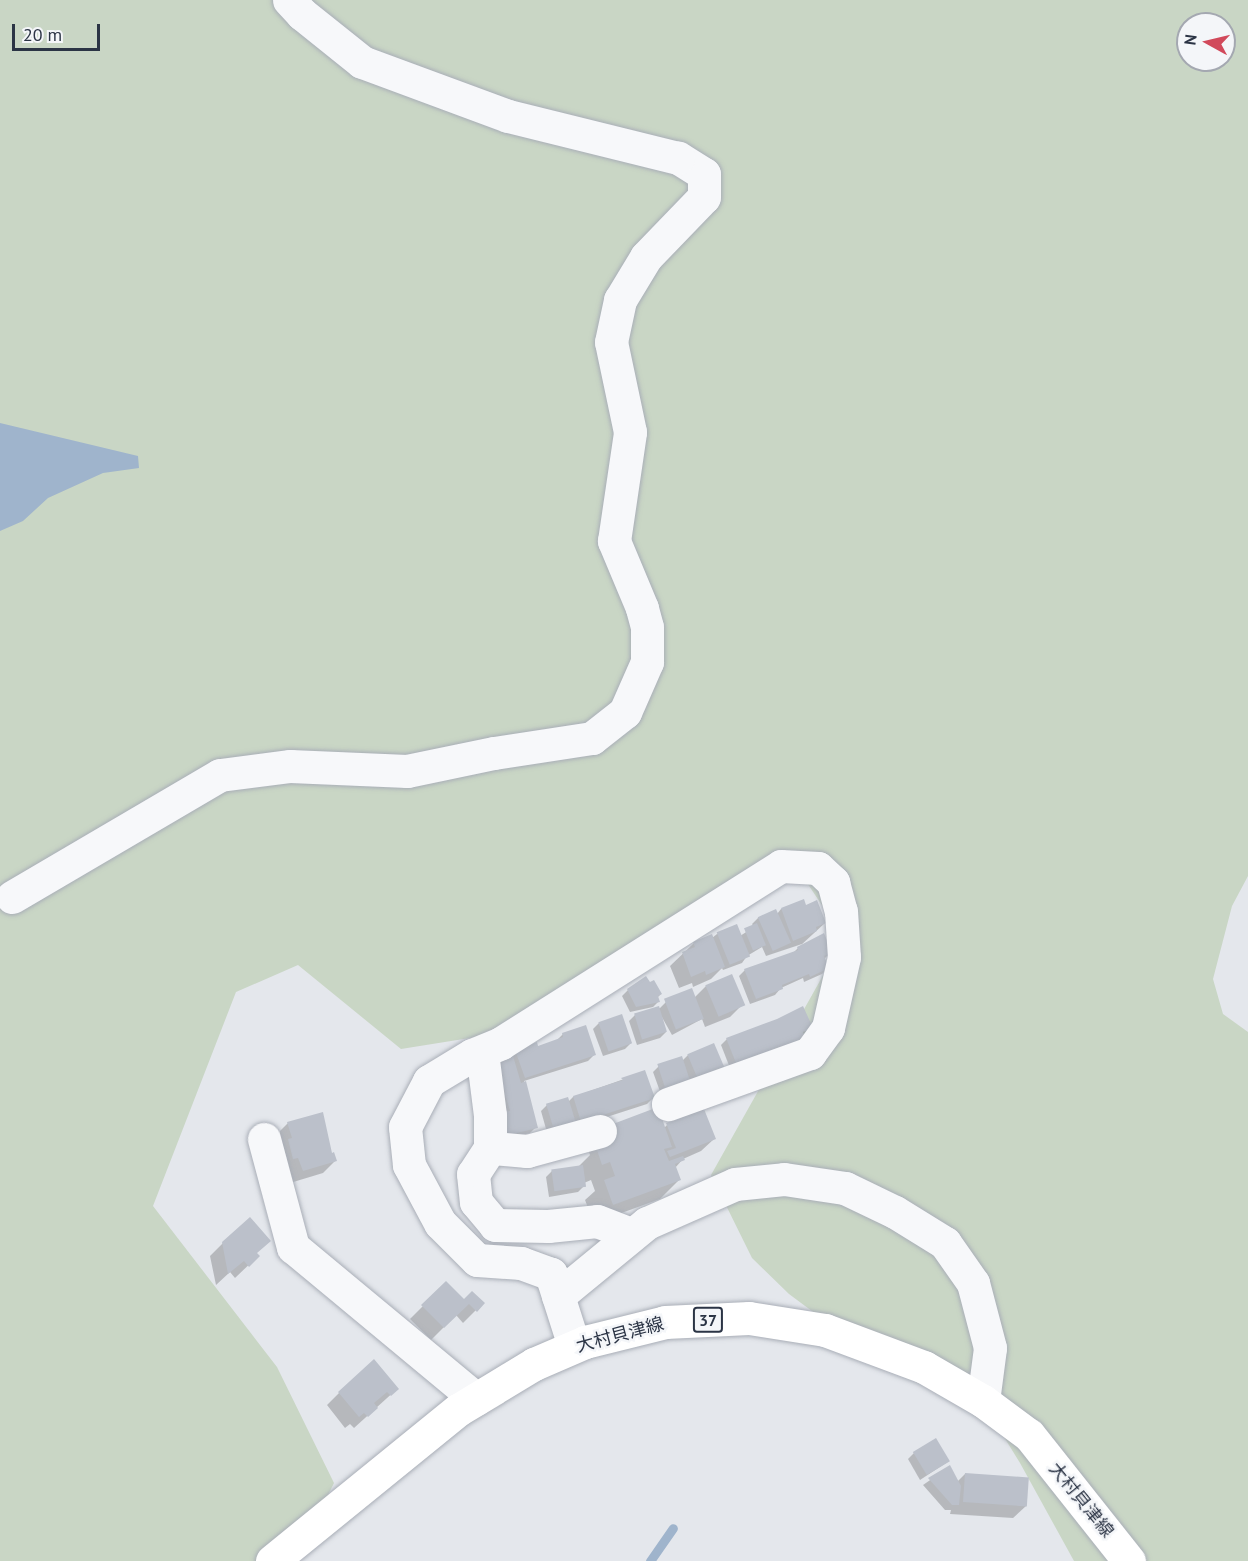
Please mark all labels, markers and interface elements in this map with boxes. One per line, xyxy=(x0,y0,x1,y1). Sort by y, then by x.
scale bar xyxy=(15,12,104,50)
north arrow xyxy=(1176,12,1236,72)
text: 20 m xyxy=(23,23,62,46)
text: N xyxy=(1180,33,1201,46)
road number: 37 xyxy=(692,1307,724,1333)
street label: 大村貝津線 xyxy=(574,1313,666,1357)
street label: 大村貝津線 xyxy=(1044,1458,1118,1542)

